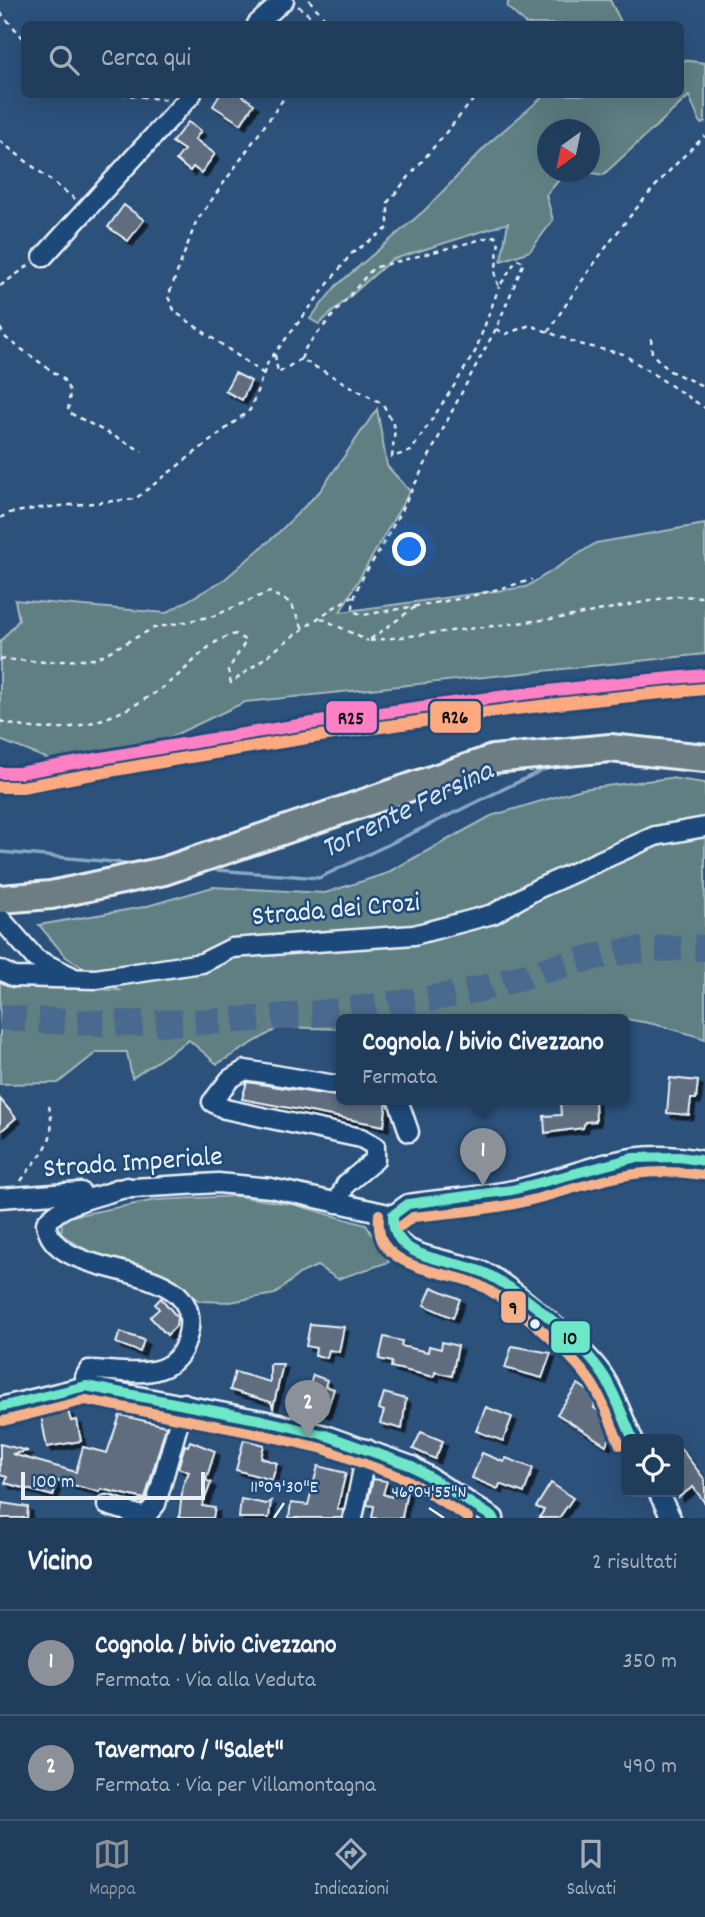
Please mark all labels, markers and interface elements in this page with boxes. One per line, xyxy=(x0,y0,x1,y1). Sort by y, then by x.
search box xyxy=(21,21,684,98)
icon: search xyxy=(45,41,83,79)
text: Cerca qui xyxy=(101,41,191,78)
north arrow xyxy=(537,119,600,182)
your location xyxy=(392,532,426,566)
line badge: R25 xyxy=(325,700,378,734)
line badge: R26 xyxy=(429,700,482,734)
text: R26 xyxy=(442,706,468,733)
text: R25 xyxy=(338,707,364,734)
water label: Torrente Fersina xyxy=(315,751,503,872)
street label: Strada dei Crozi xyxy=(250,885,422,939)
popup xyxy=(336,1014,630,1105)
text: Cognola / bivio Civezzano xyxy=(362,1025,604,1062)
text: Fermata xyxy=(362,1062,437,1095)
pin: 1 xyxy=(460,1128,506,1186)
street label: Strada Imperiale xyxy=(42,1139,224,1191)
line badge: 9 xyxy=(500,1290,527,1324)
text: 9 xyxy=(509,1297,517,1324)
unlabelled marker xyxy=(528,1317,542,1331)
line badge: 10 xyxy=(550,1320,591,1354)
text: 10 xyxy=(563,1327,577,1354)
pin: 2 xyxy=(285,1380,331,1438)
map controls xyxy=(621,1434,684,1497)
button: locate xyxy=(621,1434,684,1497)
scale bar xyxy=(21,1469,205,1501)
text: 100 m xyxy=(32,1470,74,1497)
text: 11°09'30"E xyxy=(250,1476,318,1501)
text: 46°04'55"N xyxy=(392,1481,466,1506)
text: Vicino xyxy=(28,1542,93,1585)
text: 2 risultati xyxy=(592,1547,677,1580)
text: Cognola / bivio Civezzano xyxy=(95,1628,337,1665)
text: 1 xyxy=(48,1646,54,1679)
text: 350 m xyxy=(623,1646,677,1679)
text: Fermata · Via alla Veduta xyxy=(95,1665,316,1698)
text: Tavernaro / "Salet" xyxy=(95,1733,284,1770)
text: 2 xyxy=(46,1751,56,1784)
text: 490 m xyxy=(623,1751,677,1784)
text: Fermata · Via per Villamontagna xyxy=(95,1770,376,1803)
tab: Mappa xyxy=(89,1835,136,1904)
tab: Indicazioni xyxy=(314,1835,389,1904)
tab: Salvati xyxy=(567,1835,616,1904)

